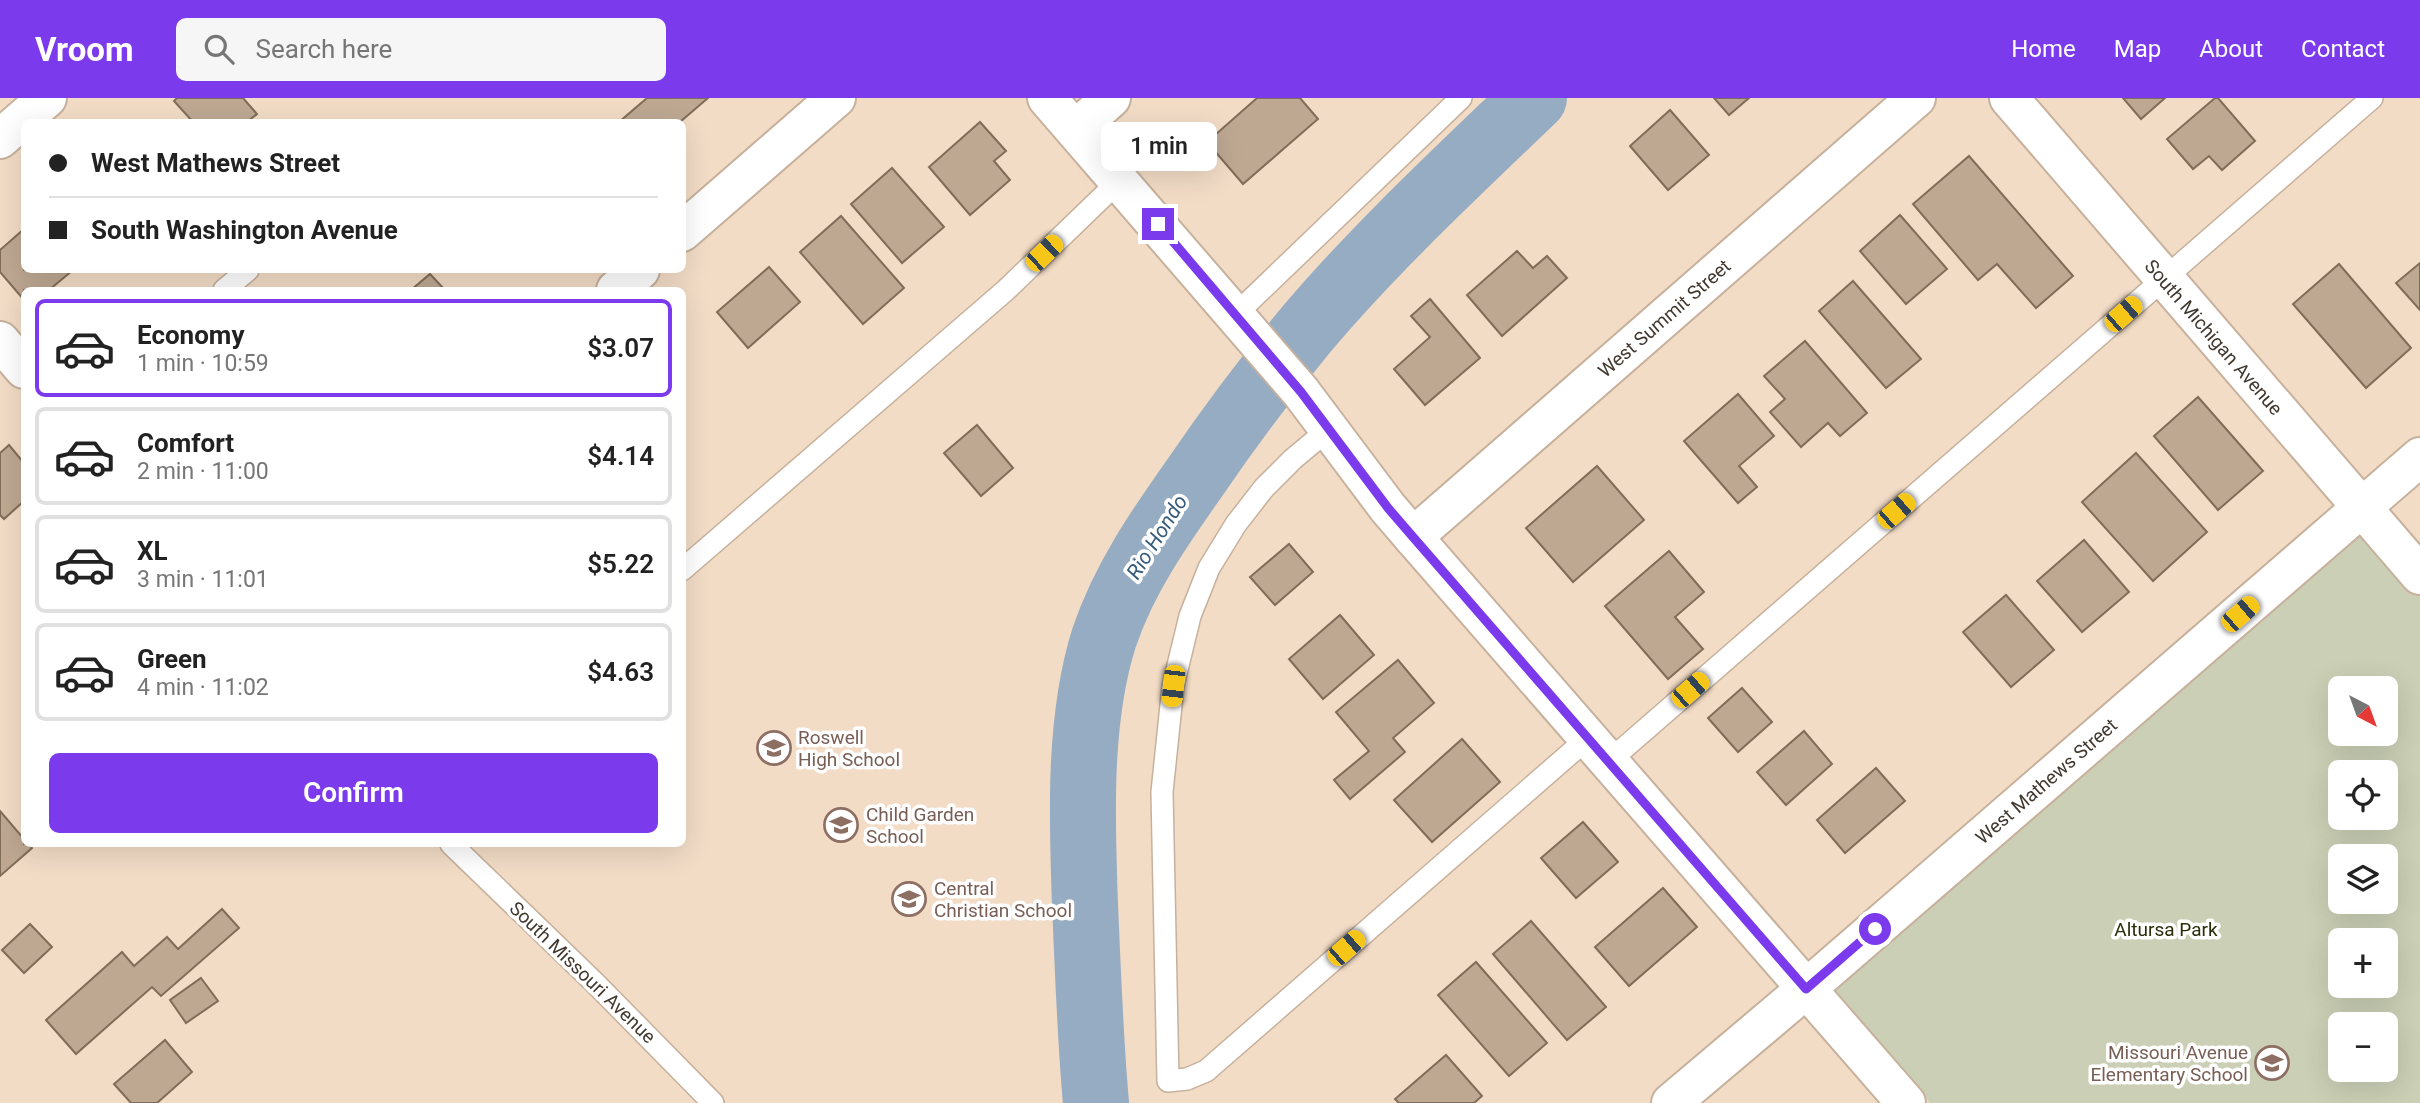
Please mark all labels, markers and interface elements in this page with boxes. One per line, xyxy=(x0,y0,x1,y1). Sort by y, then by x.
search box xyxy=(176,18,666,81)
text: Vroom xyxy=(35,30,134,69)
icon: search xyxy=(200,30,238,68)
text: Search here xyxy=(256,34,392,64)
text: Home xyxy=(2011,35,2076,63)
text: Map xyxy=(2114,35,2161,63)
text: About xyxy=(2199,35,2263,63)
text: Contact xyxy=(2301,35,2385,63)
callout: 1 min xyxy=(1100,122,1216,172)
text: 1 min xyxy=(1130,133,1188,160)
text: West Mathews Street xyxy=(91,148,340,178)
route end xyxy=(1142,208,1174,240)
text: South Washington Avenue xyxy=(91,215,398,245)
car xyxy=(1022,231,1067,275)
street label: West Summit Street xyxy=(1593,255,1735,382)
street label: South Michigan Avenue xyxy=(2140,255,2287,420)
car xyxy=(2101,292,2146,336)
icon: car xyxy=(53,317,116,380)
text: Economy xyxy=(137,320,244,350)
text: $3.07 xyxy=(587,333,654,363)
text: 1 min · 10:59 xyxy=(137,350,269,377)
icon: car xyxy=(53,425,116,488)
text: Comfort xyxy=(137,428,234,458)
text: $4.14 xyxy=(587,441,654,471)
text: 2 min · 11:00 xyxy=(137,458,269,485)
car xyxy=(1874,489,1919,533)
water label: Rio Hondo xyxy=(1122,490,1192,584)
icon: car xyxy=(53,533,116,596)
text: XL xyxy=(137,536,168,566)
text: $5.22 xyxy=(587,549,654,579)
text: 3 min · 11:01 xyxy=(137,566,269,593)
car xyxy=(2218,592,2263,636)
icon: car xyxy=(53,641,116,704)
text: Green xyxy=(137,644,207,674)
text: $4.63 xyxy=(587,657,654,687)
car xyxy=(1161,664,1186,708)
car xyxy=(1668,668,1713,712)
text: 4 min · 11:02 xyxy=(137,674,269,701)
north arrow xyxy=(2328,676,2398,746)
map controls xyxy=(2328,676,2398,1082)
street label: West Mathews Street xyxy=(1971,714,2122,849)
place label: Roswell High School xyxy=(798,726,900,771)
school or university icon: Roswell High School xyxy=(755,729,793,767)
button: Confirm xyxy=(49,753,658,833)
button: locate xyxy=(2328,760,2398,830)
place label: Child Garden School xyxy=(866,803,974,848)
school or university icon: Child Garden School xyxy=(822,806,860,844)
button: layers xyxy=(2328,844,2398,914)
place label: Central Christian School xyxy=(934,877,1072,922)
school or university icon: Central Christian School xyxy=(890,880,928,918)
street label: South Missouri Avenue xyxy=(505,897,660,1048)
route start xyxy=(1859,913,1891,945)
park label: Altursa Park xyxy=(2114,918,2218,941)
car xyxy=(1324,926,1369,970)
button: + xyxy=(2328,928,2398,998)
button: − xyxy=(2328,1012,2398,1082)
place label: Missouri Avenue Elementary School xyxy=(2090,1041,2248,1086)
school or university icon: Missouri Avenue Elementary School xyxy=(2253,1044,2291,1082)

